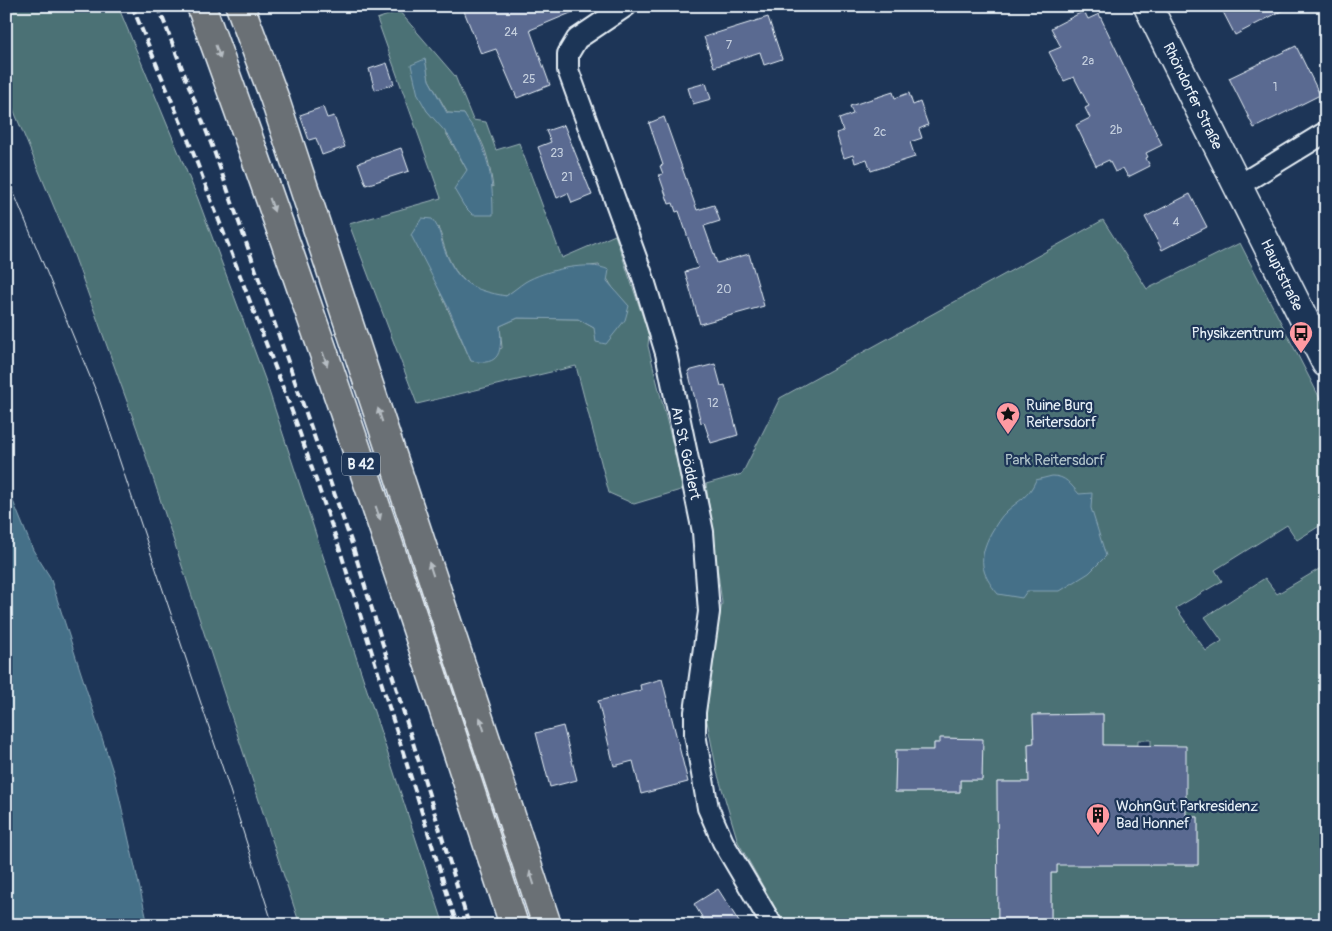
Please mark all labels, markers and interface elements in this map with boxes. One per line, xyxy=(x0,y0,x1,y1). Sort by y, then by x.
house number: 24 xyxy=(504,25,518,40)
house number: 7 xyxy=(726,38,733,53)
street label: Rhöndorfer Straße xyxy=(1158,40,1227,153)
one-way arrow xyxy=(214,45,222,60)
house number: 2a xyxy=(1082,54,1095,69)
house number: 25 xyxy=(522,72,536,87)
house number: 1 xyxy=(1273,80,1277,95)
house number: 2b xyxy=(1110,123,1122,138)
house number: 2c xyxy=(874,125,886,140)
house number: 23 xyxy=(550,146,564,161)
house number: 21 xyxy=(561,170,573,185)
one-way arrow xyxy=(268,198,276,213)
house number: 4 xyxy=(1173,215,1180,230)
street label: Hauptstraße xyxy=(1256,236,1307,315)
house number: 20 xyxy=(717,282,731,297)
bus stop icon: Physikzentrum xyxy=(1288,320,1314,354)
place label: Physikzentrum xyxy=(1192,324,1284,343)
one-way arrow xyxy=(321,352,329,367)
house number: 12 xyxy=(707,396,719,411)
place label: Ruine Burg Reitersdorf xyxy=(1026,396,1097,432)
place icon: Ruine Burg Reitersdorf xyxy=(995,401,1021,435)
street label: An St. Göddert xyxy=(666,405,705,502)
one-way arrow xyxy=(376,408,383,423)
park label: Park Reitersdorf xyxy=(1005,451,1105,470)
road number: B 42 xyxy=(342,452,380,476)
one-way arrow xyxy=(375,505,382,520)
one-way arrow xyxy=(427,562,435,577)
one-way arrow xyxy=(478,716,485,731)
place label: WohnGut Parkresidenz Bad Honnef xyxy=(1116,797,1258,833)
building icon: WohnGut Parkresidenz Bad Honnef xyxy=(1085,802,1111,836)
one-way arrow xyxy=(528,871,535,886)

